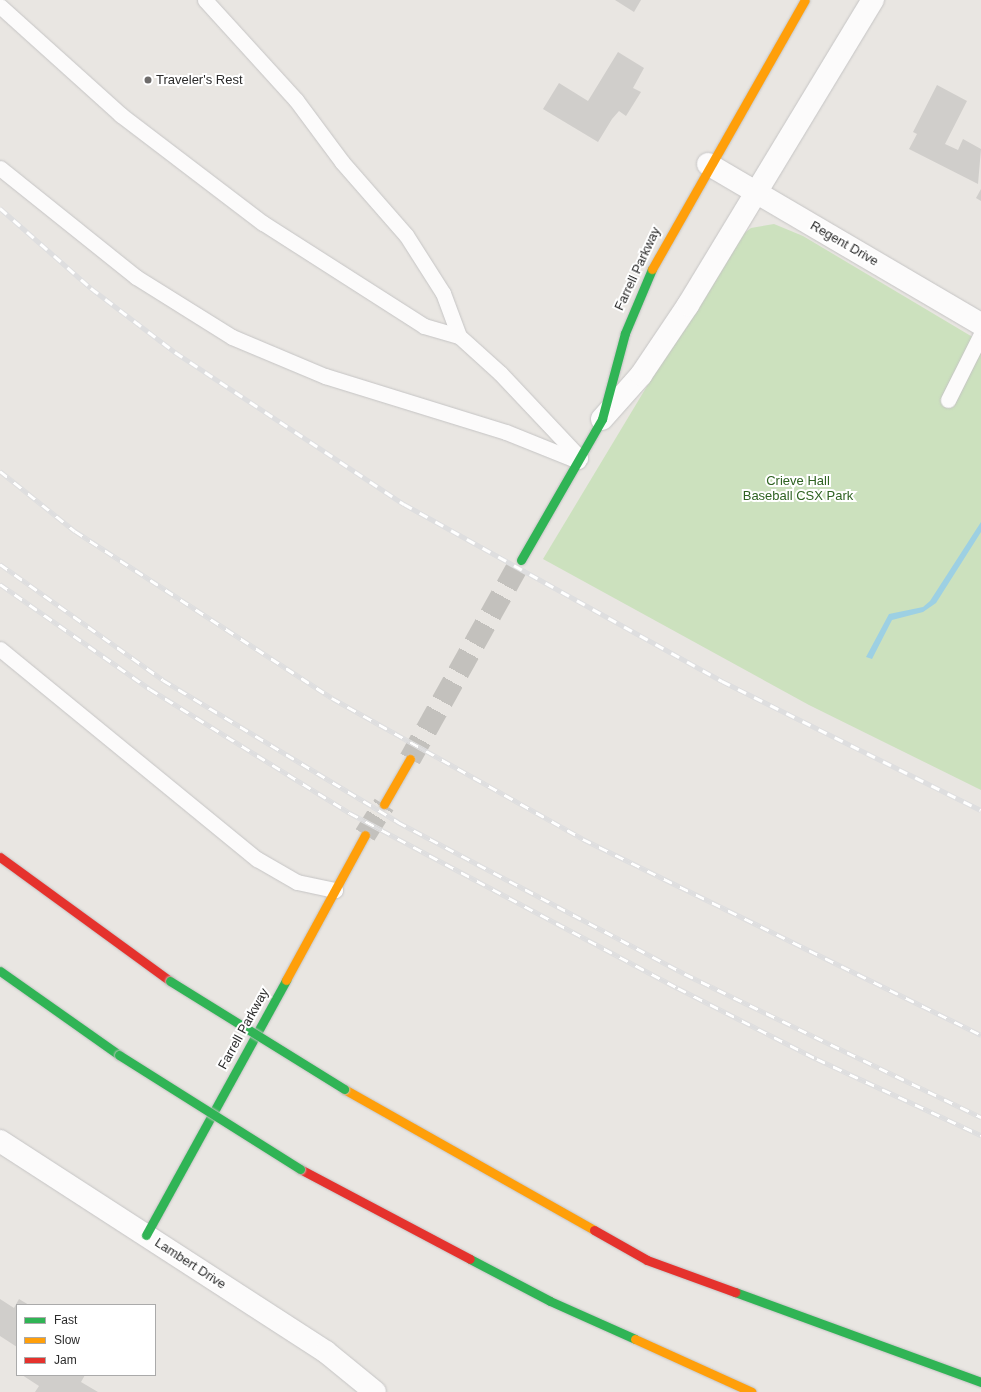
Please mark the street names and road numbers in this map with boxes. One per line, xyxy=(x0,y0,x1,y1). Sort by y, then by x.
street label: Regent Drive xyxy=(807,218,881,270)
street label: Farrell Parkway xyxy=(612,225,664,313)
street label: Farrell Parkway xyxy=(215,986,273,1072)
street label: Lambert Drive xyxy=(152,1235,228,1293)

